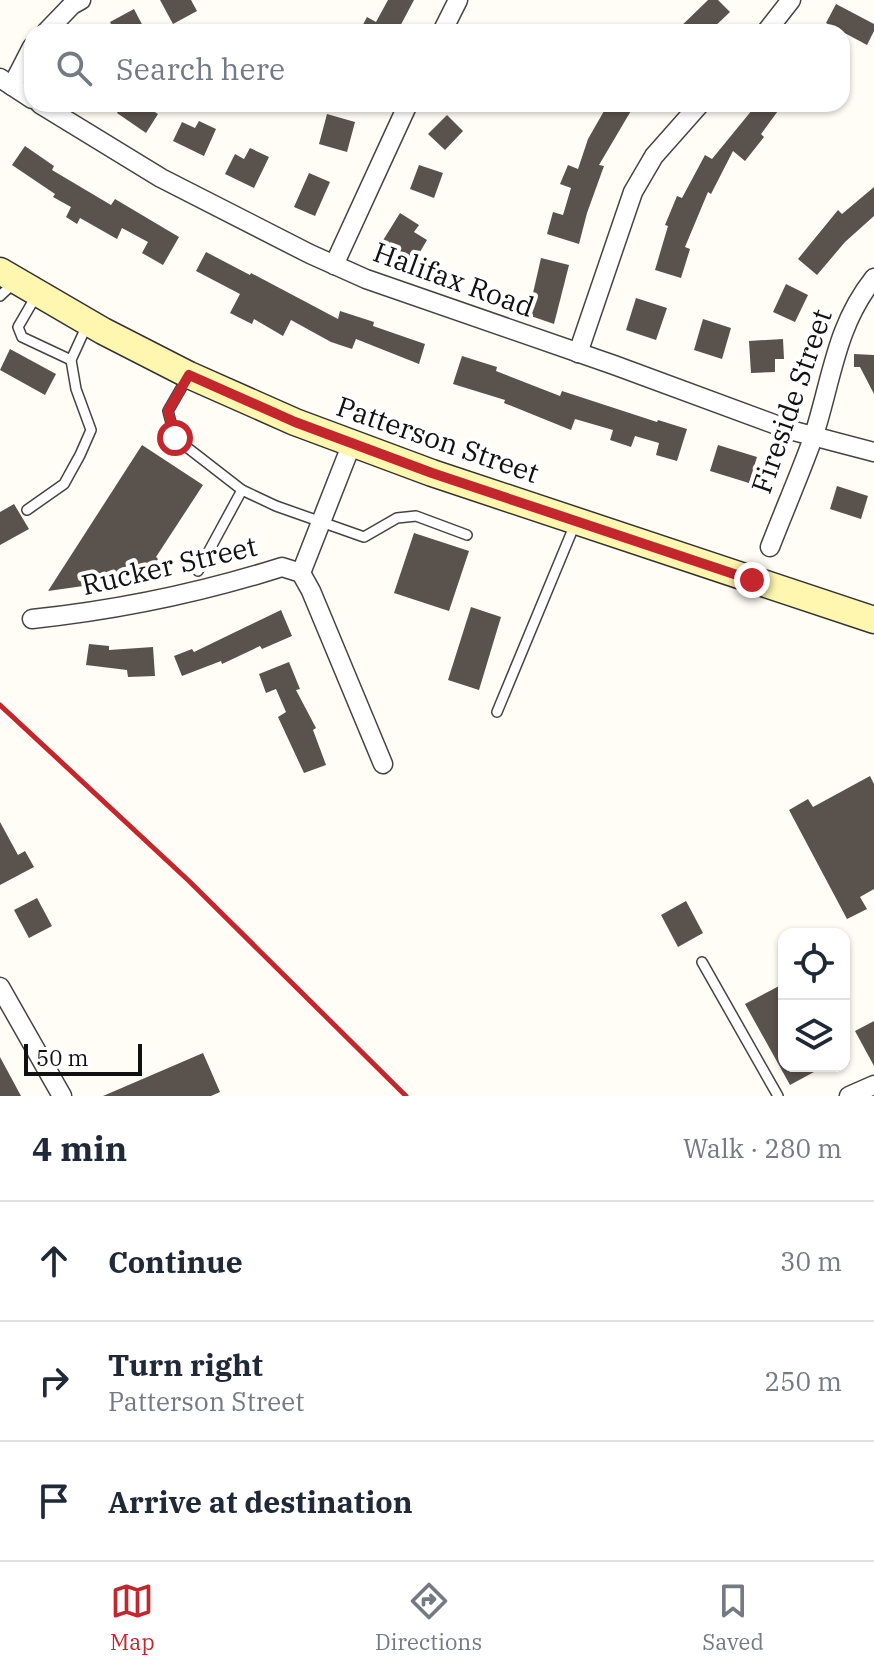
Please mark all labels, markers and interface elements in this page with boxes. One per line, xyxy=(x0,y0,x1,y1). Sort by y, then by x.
search box xyxy=(24,24,850,112)
icon: search xyxy=(52,46,96,90)
text: Search here xyxy=(116,49,285,88)
street label: Halifax Road xyxy=(369,233,539,325)
street label: Fireside Street xyxy=(742,304,840,498)
street label: Patterson Street xyxy=(332,387,544,491)
route start xyxy=(157,420,193,456)
street label: Rucker Street xyxy=(78,527,260,603)
route end xyxy=(734,562,770,598)
map controls xyxy=(778,928,850,1072)
button: locate xyxy=(778,928,850,1000)
button: layers xyxy=(778,1000,850,1072)
scale bar xyxy=(24,1040,142,1076)
text: 50 m xyxy=(36,1043,88,1072)
text: 4 min xyxy=(32,1126,127,1170)
text: Walk · 280 m xyxy=(683,1131,842,1165)
icon: ahead xyxy=(32,1239,76,1283)
text: Continue xyxy=(108,1242,243,1281)
text: 30 m xyxy=(780,1244,842,1278)
text: Turn right xyxy=(108,1345,263,1384)
icon: right xyxy=(32,1359,76,1403)
text: 250 m xyxy=(764,1364,842,1398)
text: Patterson Street xyxy=(108,1384,304,1418)
icon: arrive xyxy=(32,1479,76,1523)
text: Arrive at destination xyxy=(108,1482,413,1521)
tab: Map xyxy=(110,1579,155,1656)
tab: Directions xyxy=(375,1579,482,1656)
tab: Saved xyxy=(702,1579,764,1656)

